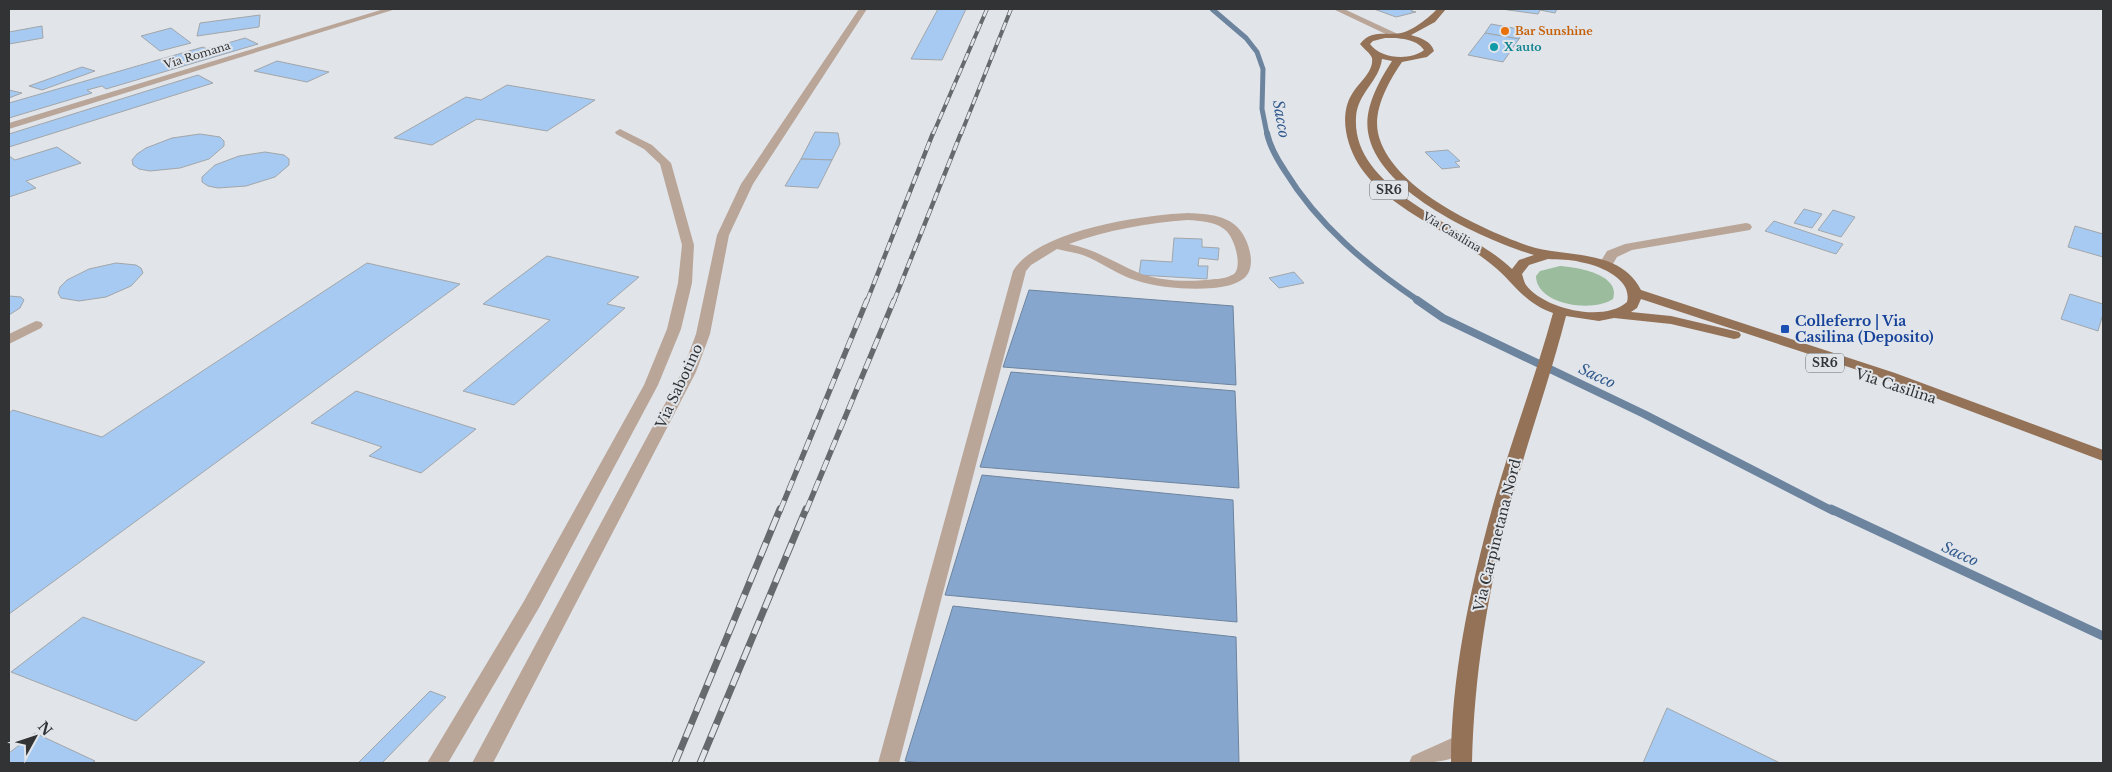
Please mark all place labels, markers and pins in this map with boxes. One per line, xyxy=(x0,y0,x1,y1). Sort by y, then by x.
place label: Bar Sunshine xyxy=(1515,24,1593,38)
marker: Bar Sunshine xyxy=(1499,25,1511,37)
place label: X auto xyxy=(1503,40,1542,54)
marker: X auto xyxy=(1488,41,1500,53)
place label: Colleferro | Via Casilina (Deposito) xyxy=(1795,312,1934,346)
marker: Colleferro | Via Casilina (Deposito) xyxy=(1779,323,1791,335)

